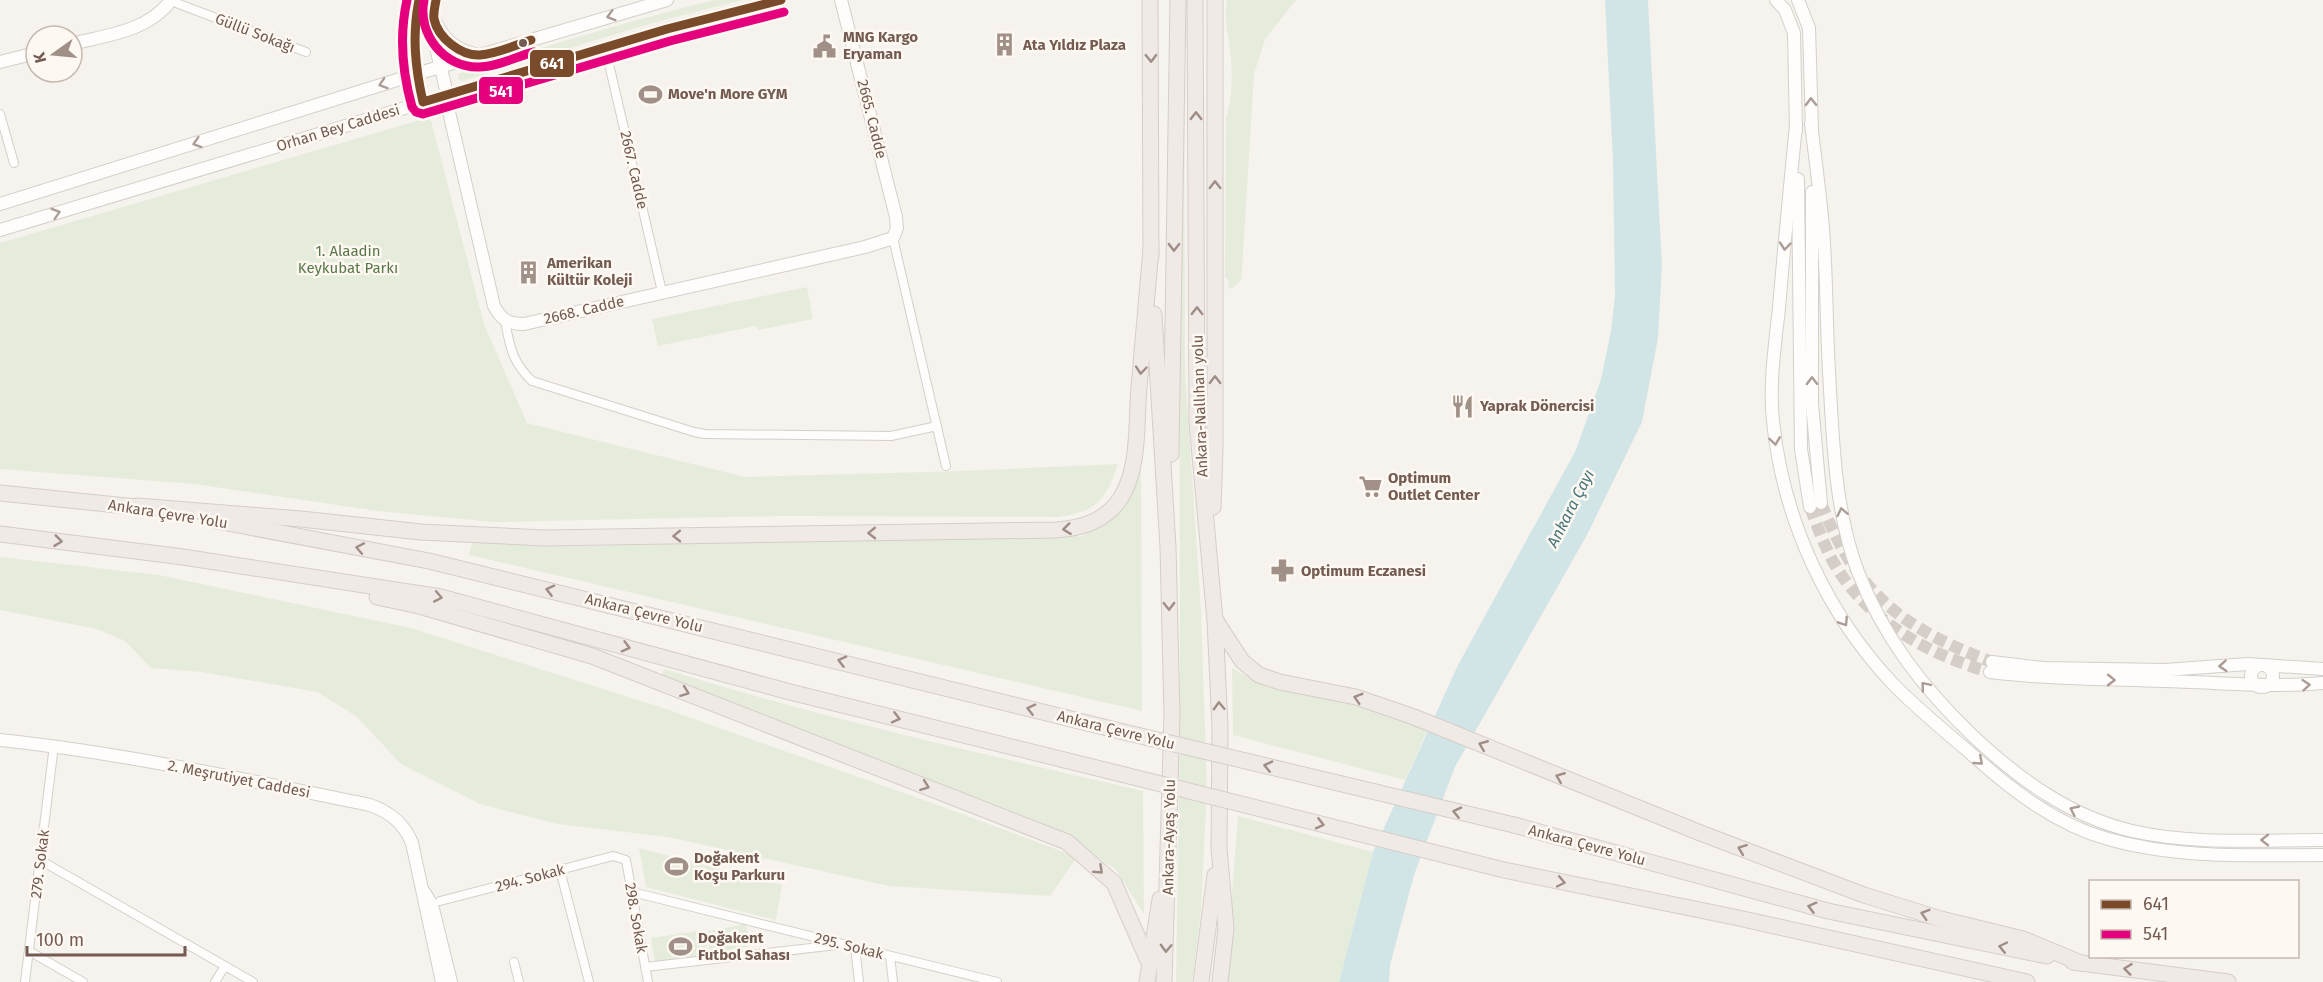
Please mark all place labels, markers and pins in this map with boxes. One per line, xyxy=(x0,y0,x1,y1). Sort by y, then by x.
place label: MNG Kargo Eryaman xyxy=(843,28,918,63)
building icon: Ata Yıldız Plaza xyxy=(992,32,1018,58)
public building icon: MNG Kargo Eryaman xyxy=(812,33,838,59)
place label: Ata Yıldız Plaza xyxy=(1022,36,1126,54)
unlabelled marker xyxy=(517,37,529,49)
sports icon: Move'n More GYM xyxy=(637,81,663,107)
place label: Move'n More GYM xyxy=(668,85,788,103)
place label: Amerikan Kültür Koleji xyxy=(546,254,632,289)
building icon: Amerikan Kültür Koleji xyxy=(516,259,542,285)
restaurant icon: Yaprak Dönercisi xyxy=(1449,393,1475,419)
place label: Yaprak Dönercisi xyxy=(1479,397,1594,415)
place label: Optimum Outlet Center xyxy=(1388,469,1481,504)
supermarket icon: Optimum Outlet Center xyxy=(1357,474,1383,500)
pharmacy icon: Optimum Eczanesi xyxy=(1270,558,1296,584)
place label: Optimum Eczanesi xyxy=(1301,562,1426,580)
place label: Doğakent Koşu Parkuru xyxy=(694,849,785,885)
sports icon: Doğakent Koşu Parkuru xyxy=(663,854,689,880)
place label: Doğakent Futbol Sahası xyxy=(698,929,790,964)
sports icon: Doğakent Futbol Sahası xyxy=(667,934,693,960)

